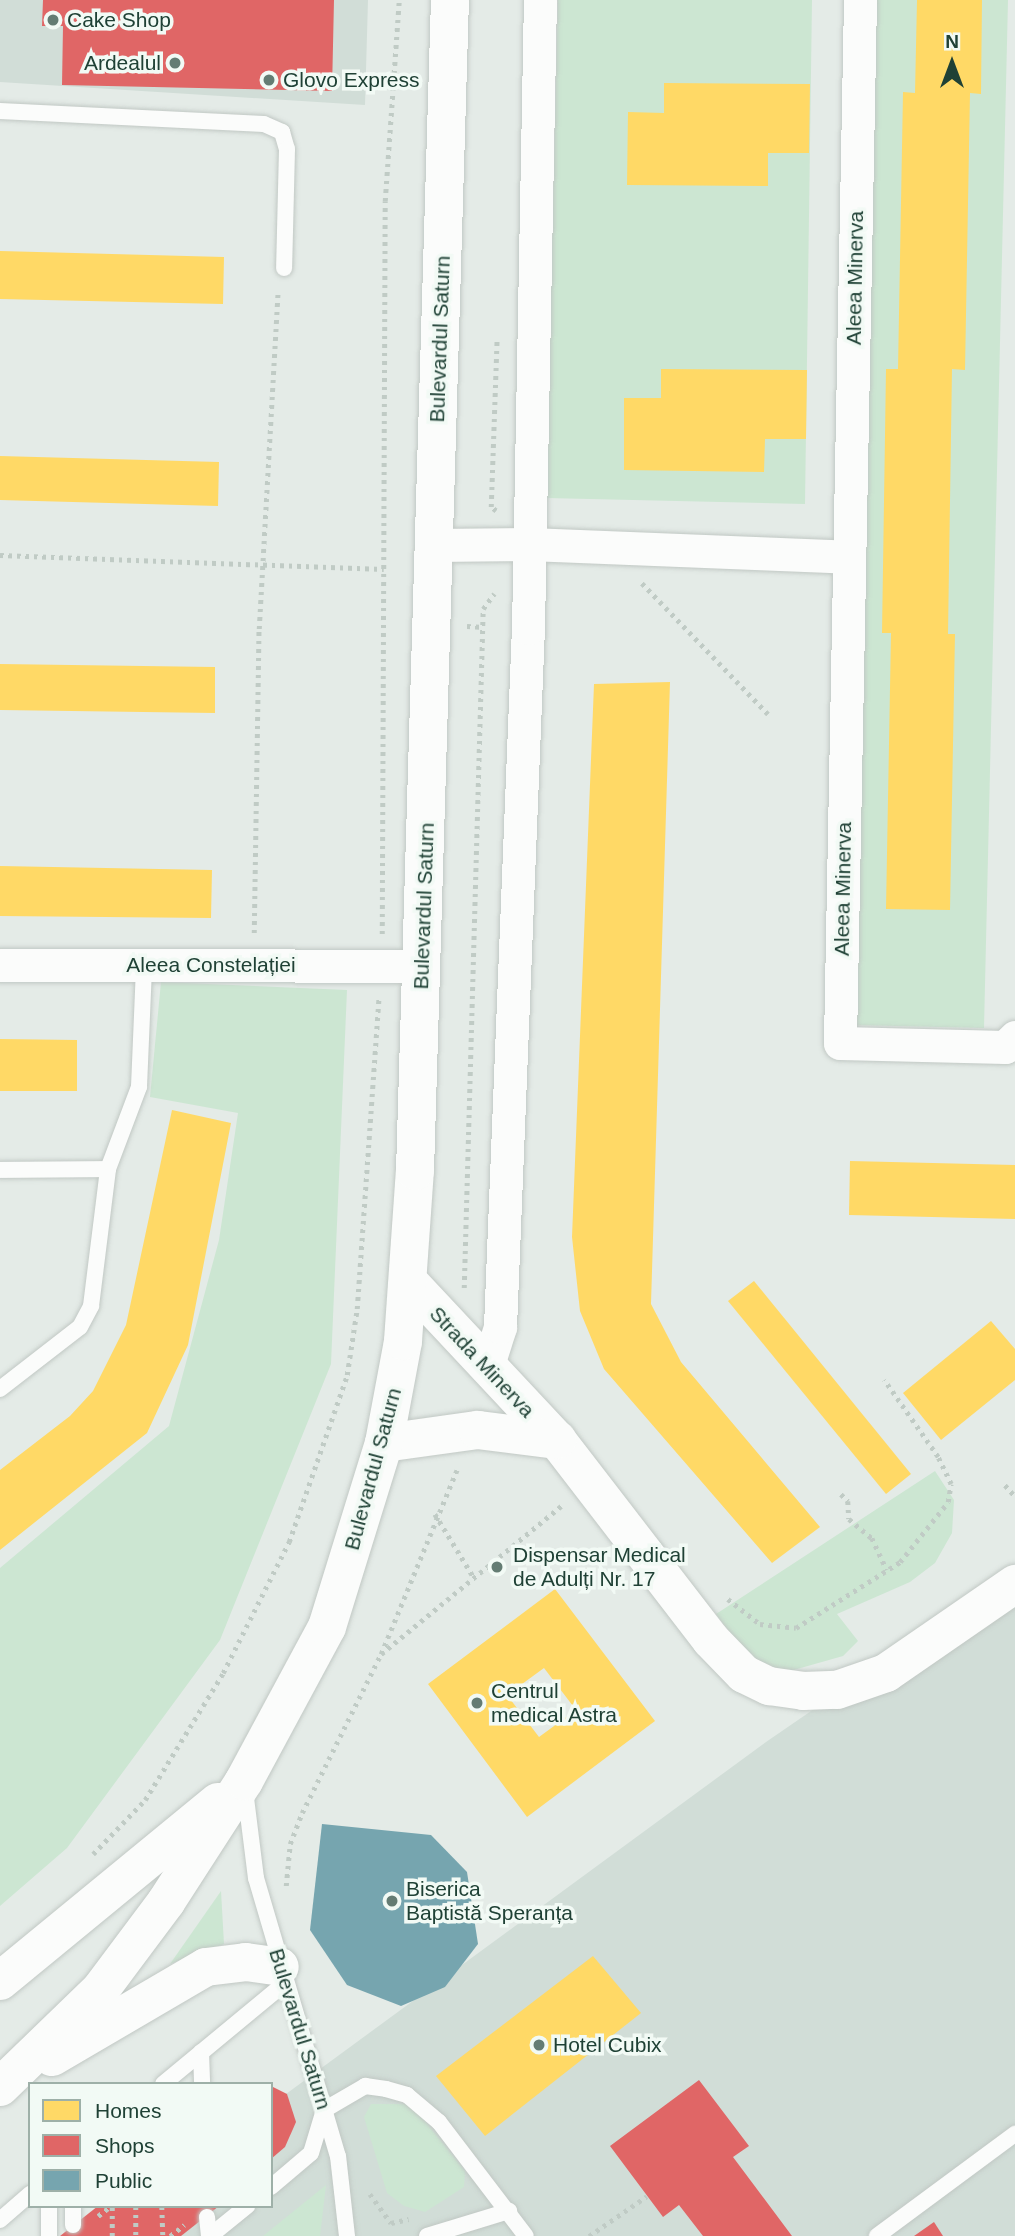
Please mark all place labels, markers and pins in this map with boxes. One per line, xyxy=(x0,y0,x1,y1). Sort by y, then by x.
place label: Cake Shop xyxy=(67,7,171,33)
marker: Cake Shop xyxy=(45,12,61,28)
place label: Ardealul xyxy=(84,50,161,76)
marker: Ardealul xyxy=(167,55,183,71)
place label: Glovo Express xyxy=(283,67,420,93)
marker: Glovo Express xyxy=(261,72,277,88)
place label: Dispensar Medical de Adulți Nr. 17 xyxy=(513,1542,686,1592)
marker: Dispensar Medical de Adulți Nr. 17 xyxy=(487,1557,507,1577)
place label: Centrul medical Astra xyxy=(491,1678,618,1728)
marker: Centrul medical Astra xyxy=(469,1695,485,1711)
place label: Biserica Baptistă Speranța xyxy=(406,1876,573,1926)
marker: Biserica Baptistă Speranța xyxy=(384,1893,400,1909)
place label: Hotel Cubix xyxy=(553,2032,662,2058)
marker: Hotel Cubix xyxy=(531,2037,547,2053)

